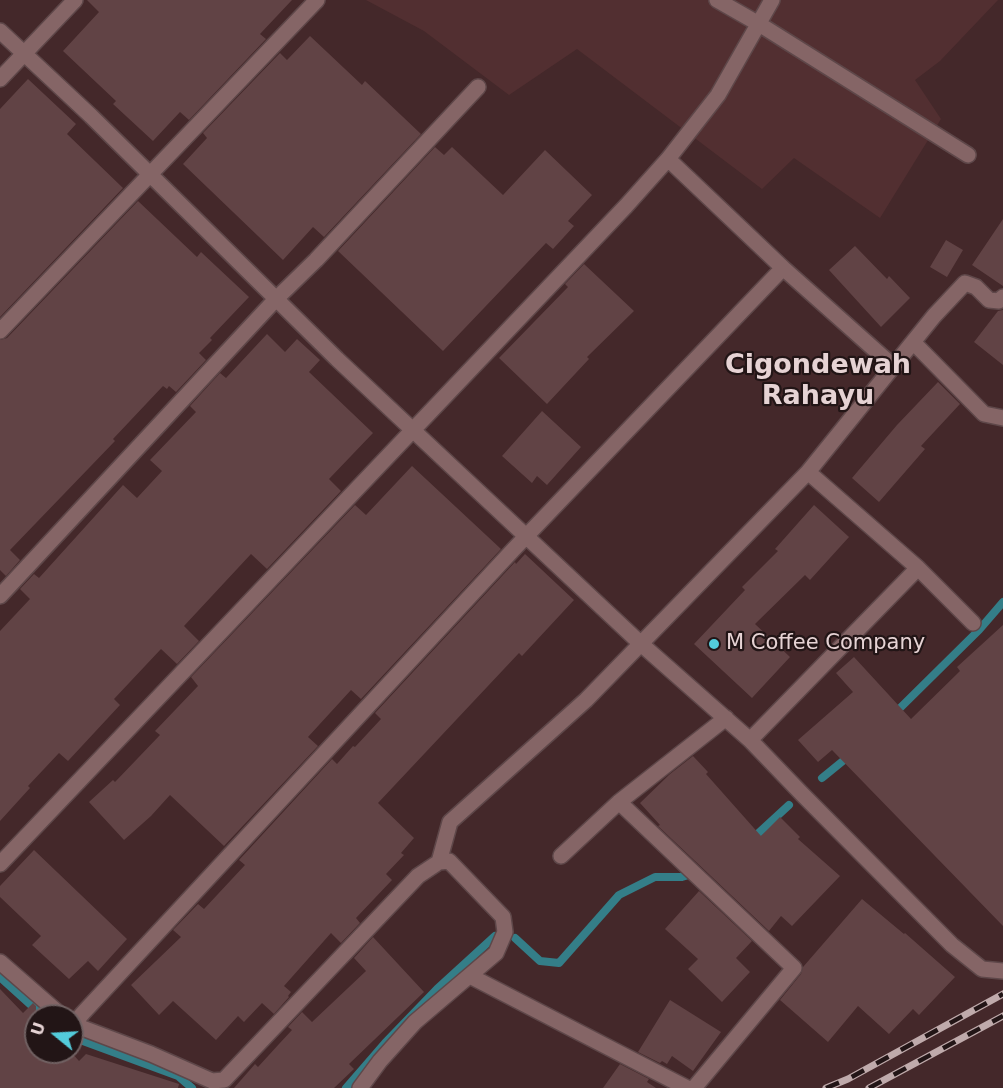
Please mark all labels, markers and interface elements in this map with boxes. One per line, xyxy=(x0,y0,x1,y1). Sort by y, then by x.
district label: Cigondewah Rahayu xyxy=(725,350,911,413)
place label: M Coffee Company xyxy=(726,631,925,657)
marker: M Coffee Company xyxy=(707,637,721,651)
north arrow xyxy=(24,1004,84,1064)
text: U xyxy=(27,1020,49,1038)

